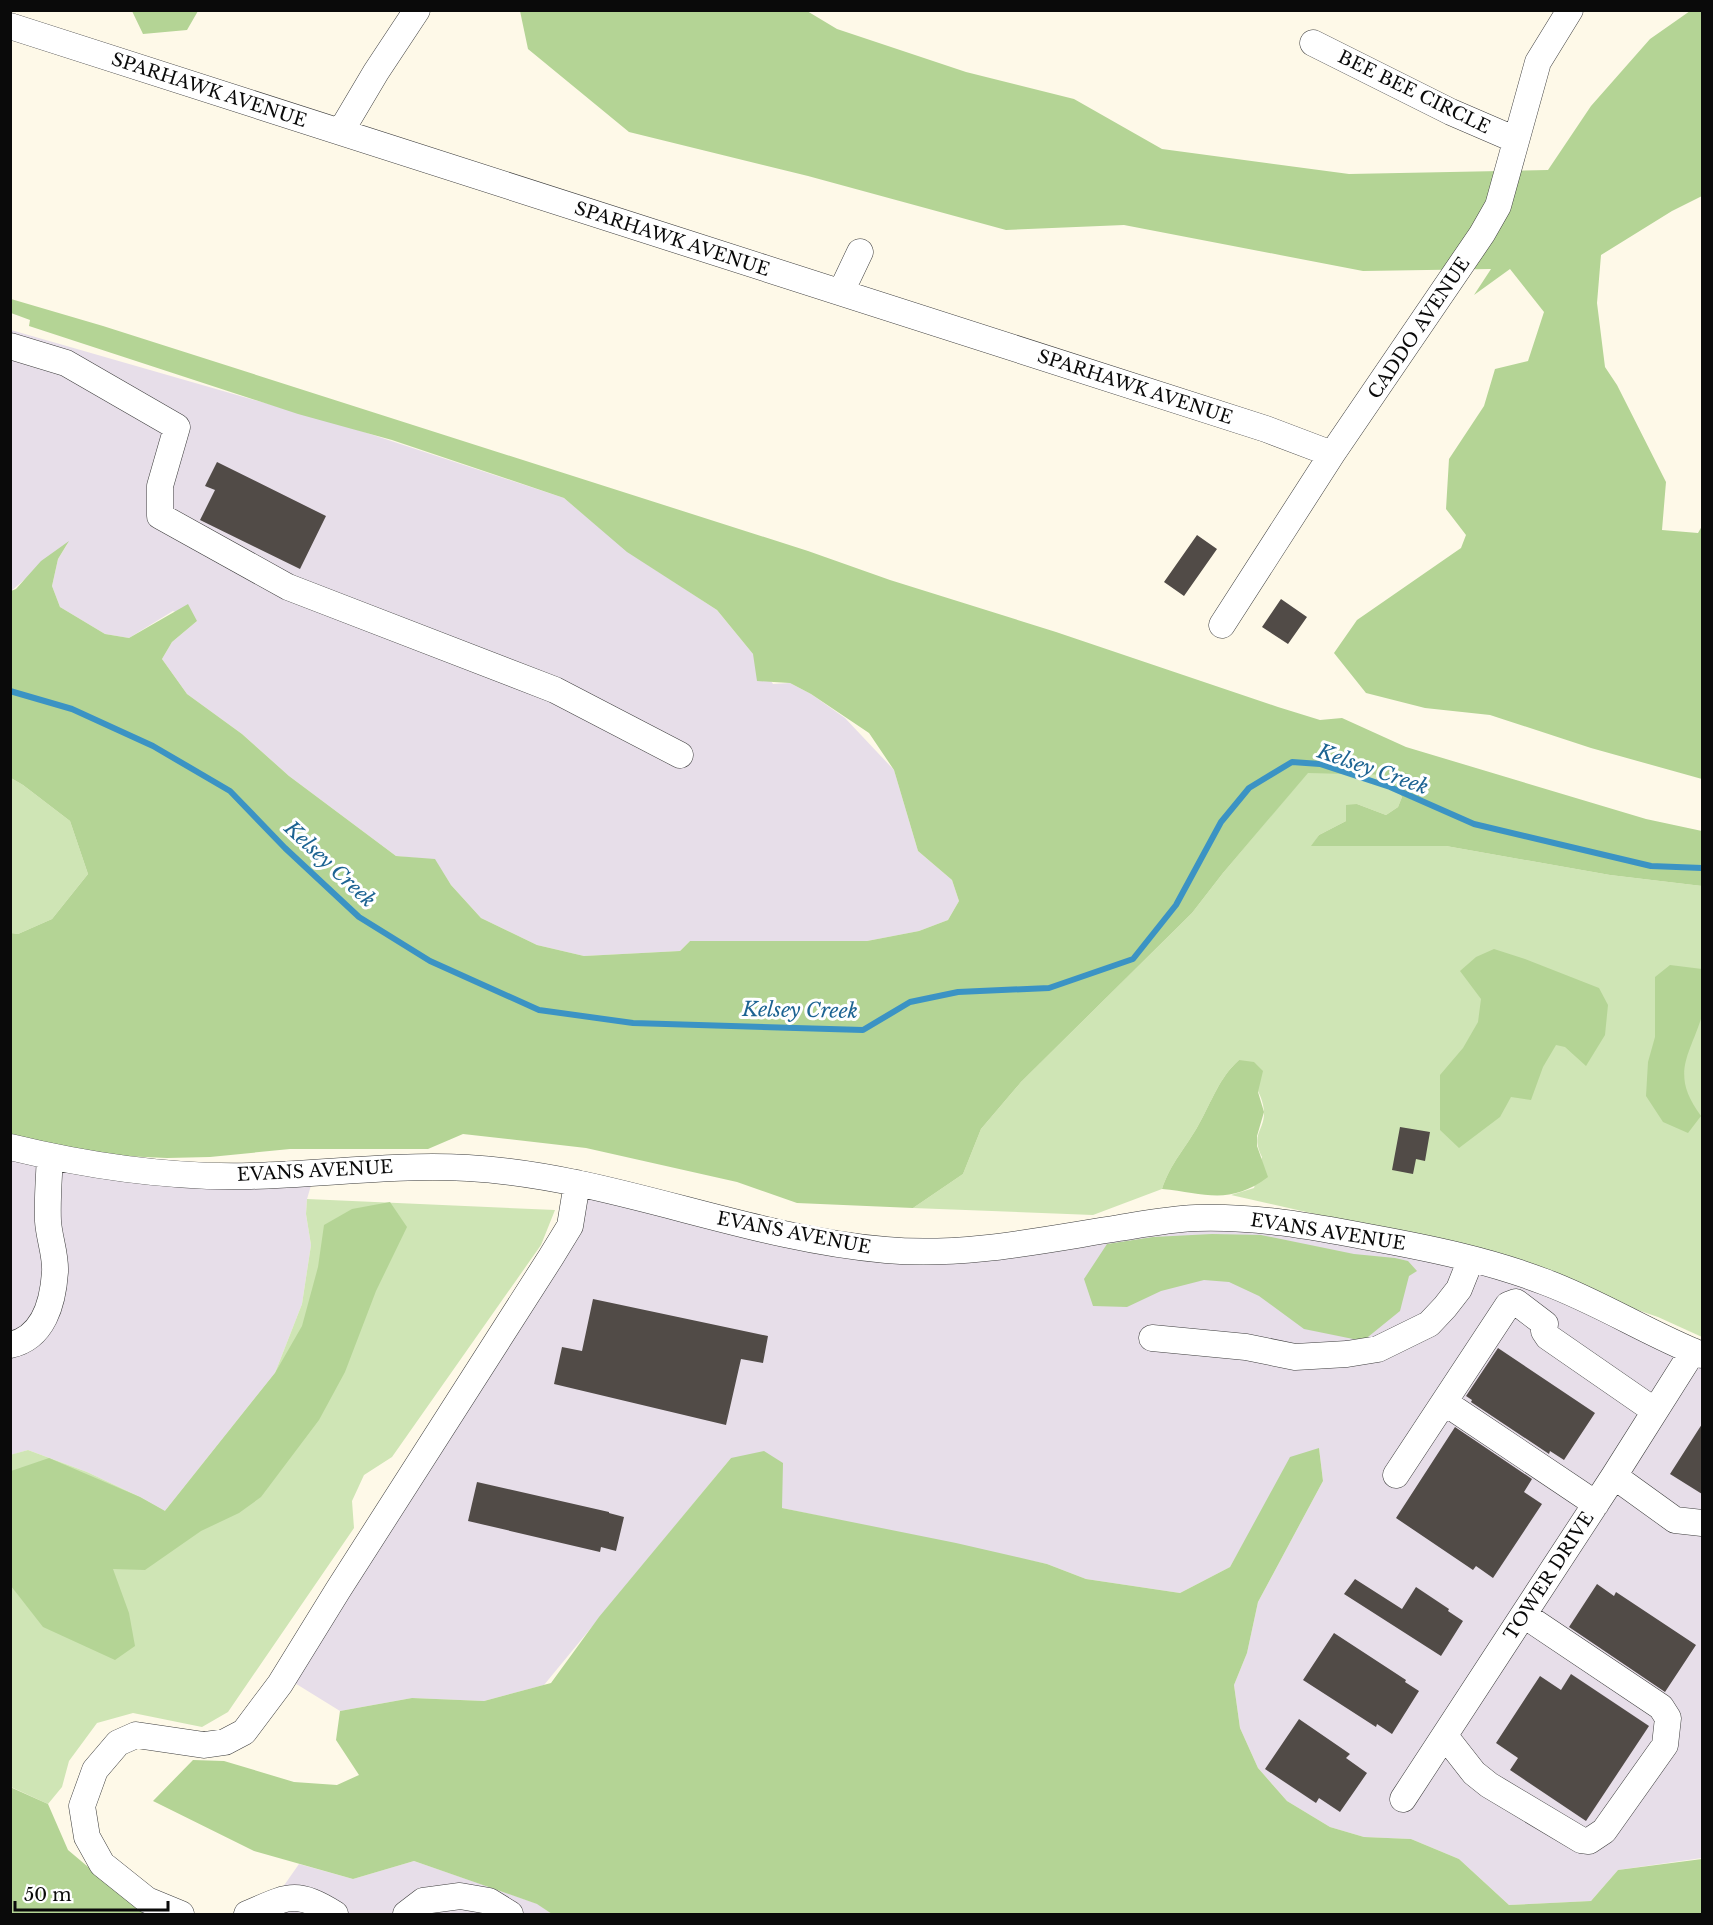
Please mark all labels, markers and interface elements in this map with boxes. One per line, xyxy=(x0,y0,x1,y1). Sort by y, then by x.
street label: BEE BEE CIRCLE xyxy=(1334,46,1494,138)
street label: SPARHAWK AVENUE xyxy=(109,48,309,132)
street label: SPARHAWK AVENUE xyxy=(572,197,772,281)
street label: CADDO AVENUE xyxy=(1363,253,1475,403)
street label: SPARHAWK AVENUE xyxy=(1035,345,1235,429)
water label: Kelsey Creek xyxy=(1313,738,1432,799)
water label: Kelsey Creek xyxy=(279,815,381,912)
water label: Kelsey Creek xyxy=(741,997,858,1023)
street label: EVANS AVENUE xyxy=(236,1156,394,1186)
street label: EVANS AVENUE xyxy=(715,1207,873,1259)
street label: EVANS AVENUE xyxy=(1249,1209,1407,1255)
street label: TOWER DRIVE xyxy=(1499,1508,1599,1644)
scale bar xyxy=(15,1874,168,1912)
text: 50 m xyxy=(24,1884,72,1906)

